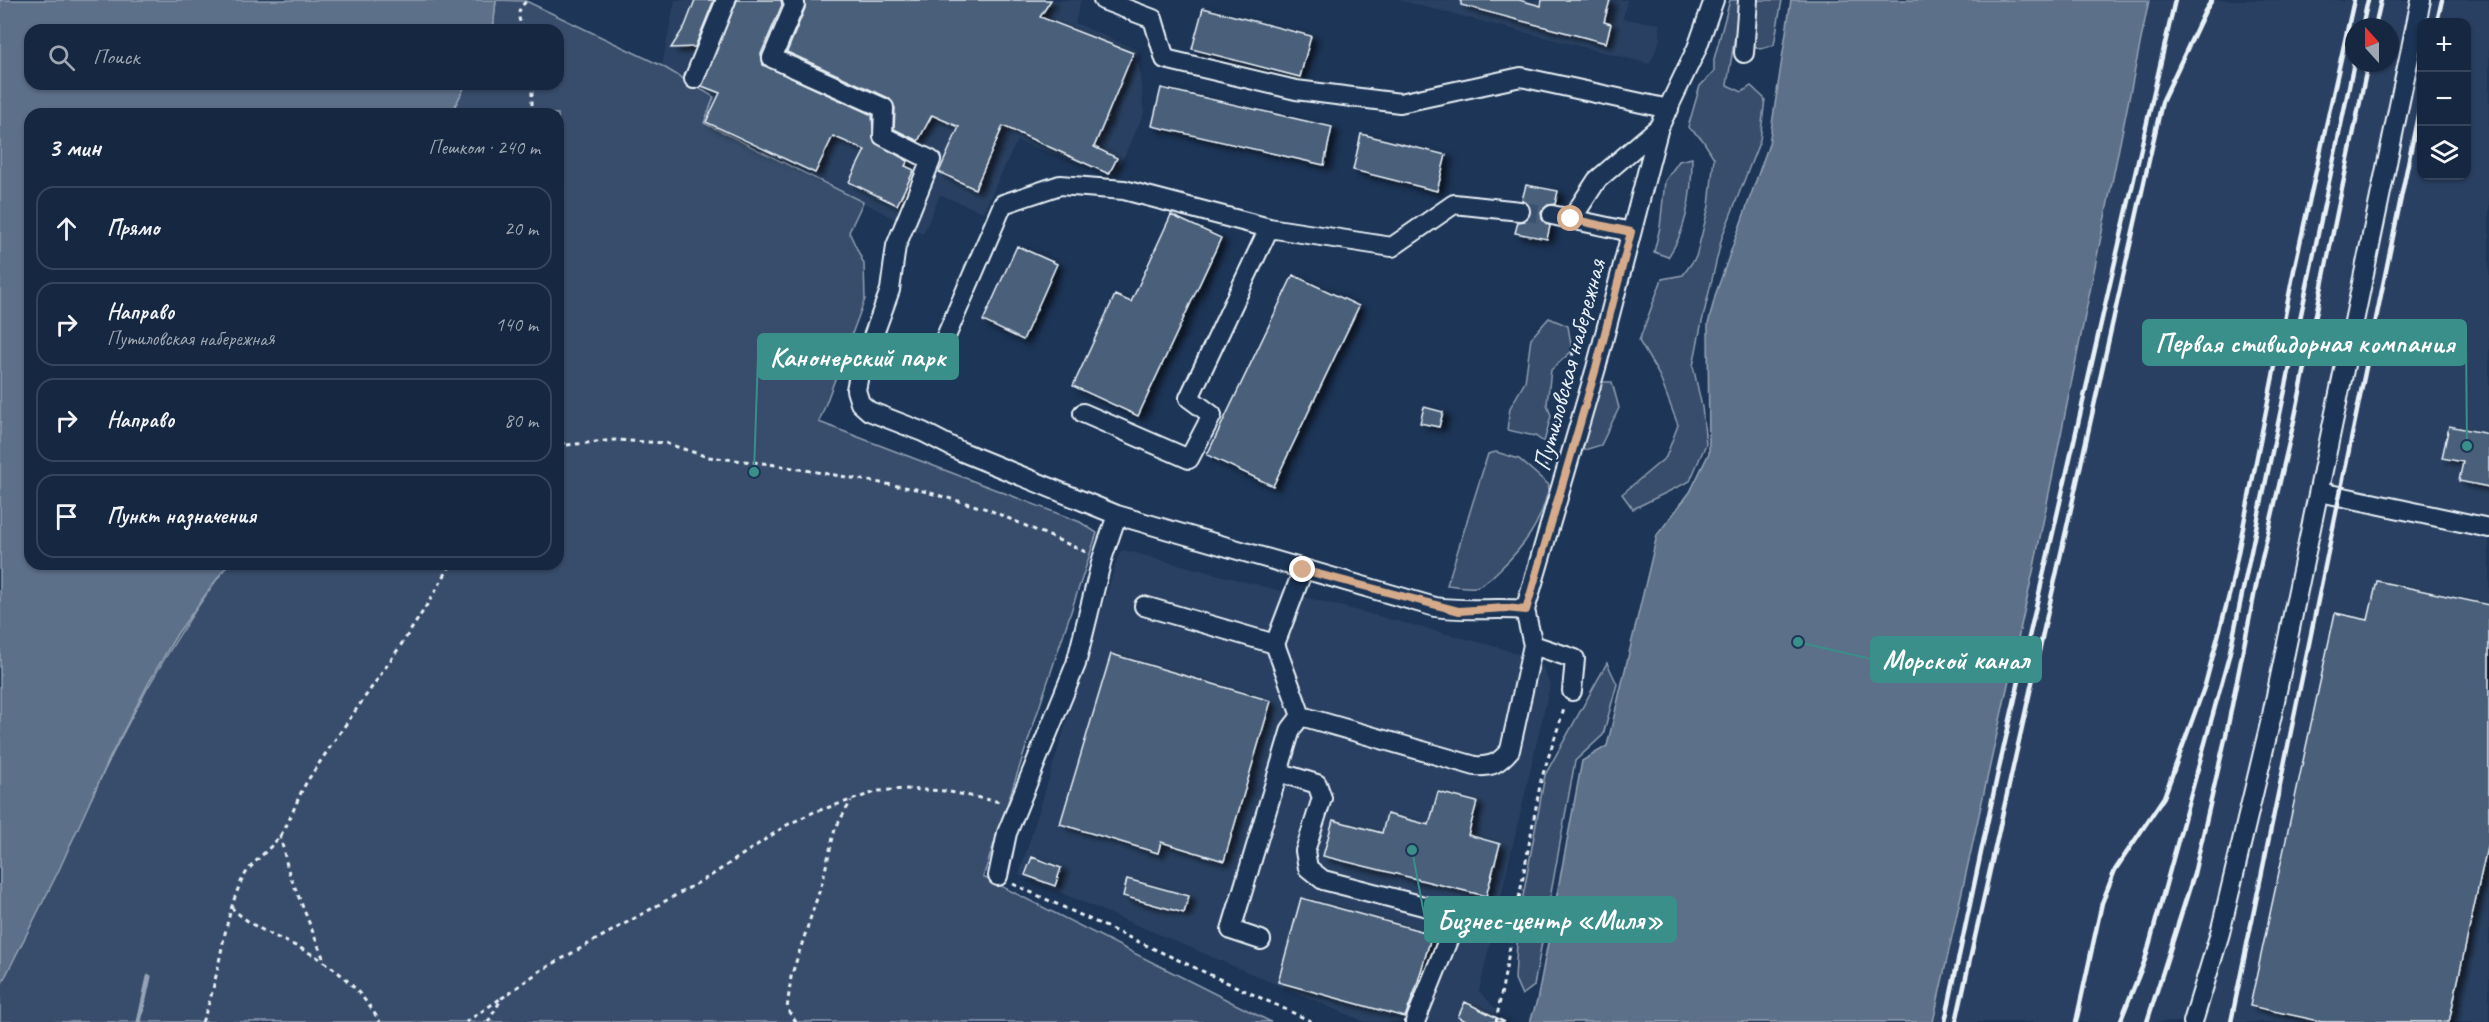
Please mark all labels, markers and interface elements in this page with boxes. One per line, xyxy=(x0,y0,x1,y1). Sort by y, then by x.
north arrow xyxy=(2345,18,2399,72)
map controls xyxy=(2417,18,2471,180)
button: + xyxy=(2417,18,2471,72)
search box xyxy=(24,24,564,90)
icon: search xyxy=(45,41,78,74)
text: Поиск xyxy=(93,43,139,71)
button: − xyxy=(2417,72,2471,126)
button: layers xyxy=(2417,126,2471,180)
text: 3 мин xyxy=(48,131,101,164)
text: Пешком · 240 m xyxy=(428,135,540,160)
route start xyxy=(1557,205,1583,231)
icon: ahead xyxy=(50,212,83,245)
text: Прямо xyxy=(107,214,159,242)
text: 20 m xyxy=(504,216,538,241)
street label: Путиловская набережная xyxy=(1525,254,1614,474)
text: Направо xyxy=(107,298,174,326)
icon: right xyxy=(50,308,83,341)
text: 140 m xyxy=(495,312,538,337)
callout: Первая стивидорная компания xyxy=(2143,320,2466,365)
text: Путиловская набережная xyxy=(107,326,275,351)
text: Первая стивидорная компания xyxy=(2155,326,2456,360)
callout: Канонерский парк xyxy=(758,334,958,379)
text: Канонерский парк xyxy=(770,340,948,374)
icon: right xyxy=(50,404,83,437)
text: Направо xyxy=(107,406,174,434)
text: 80 m xyxy=(504,408,538,433)
icon: arrive xyxy=(50,500,83,533)
text: Пункт назначения xyxy=(107,502,256,530)
route end xyxy=(1289,556,1315,582)
callout: Морской канал xyxy=(1871,637,2041,682)
text: Морской канал xyxy=(1883,643,2031,677)
callout: Бизнес-центр «Миля» xyxy=(1425,897,1676,942)
text: Бизнес-центр «Миля» xyxy=(1437,903,1663,938)

